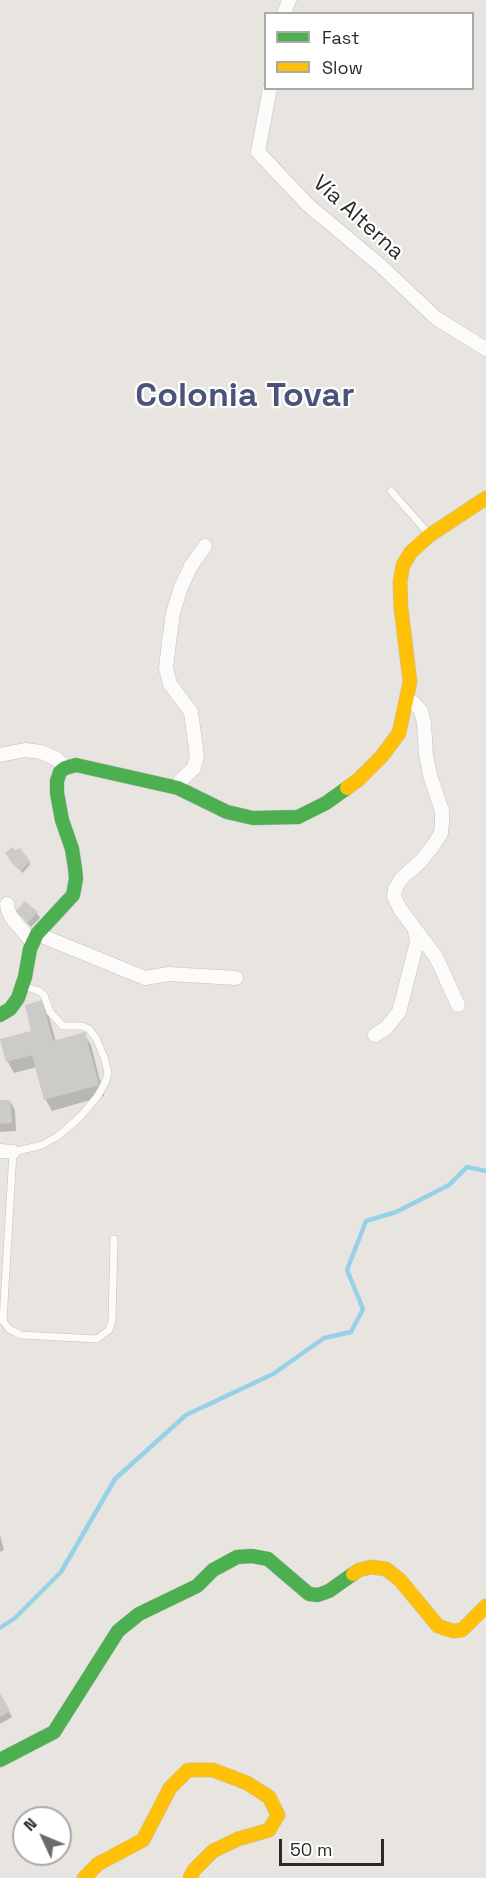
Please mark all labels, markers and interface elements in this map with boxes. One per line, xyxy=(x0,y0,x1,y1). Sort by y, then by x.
legend xyxy=(264,12,474,90)
text: Fast xyxy=(322,26,359,49)
text: Slow xyxy=(322,56,363,79)
street label: Vía Alterna xyxy=(307,170,409,266)
district label: Colonia Tovar xyxy=(135,377,355,417)
north arrow xyxy=(12,1806,72,1866)
text: N xyxy=(19,1813,41,1836)
scale bar xyxy=(282,1827,387,1865)
text: 50 m xyxy=(290,1838,332,1861)

